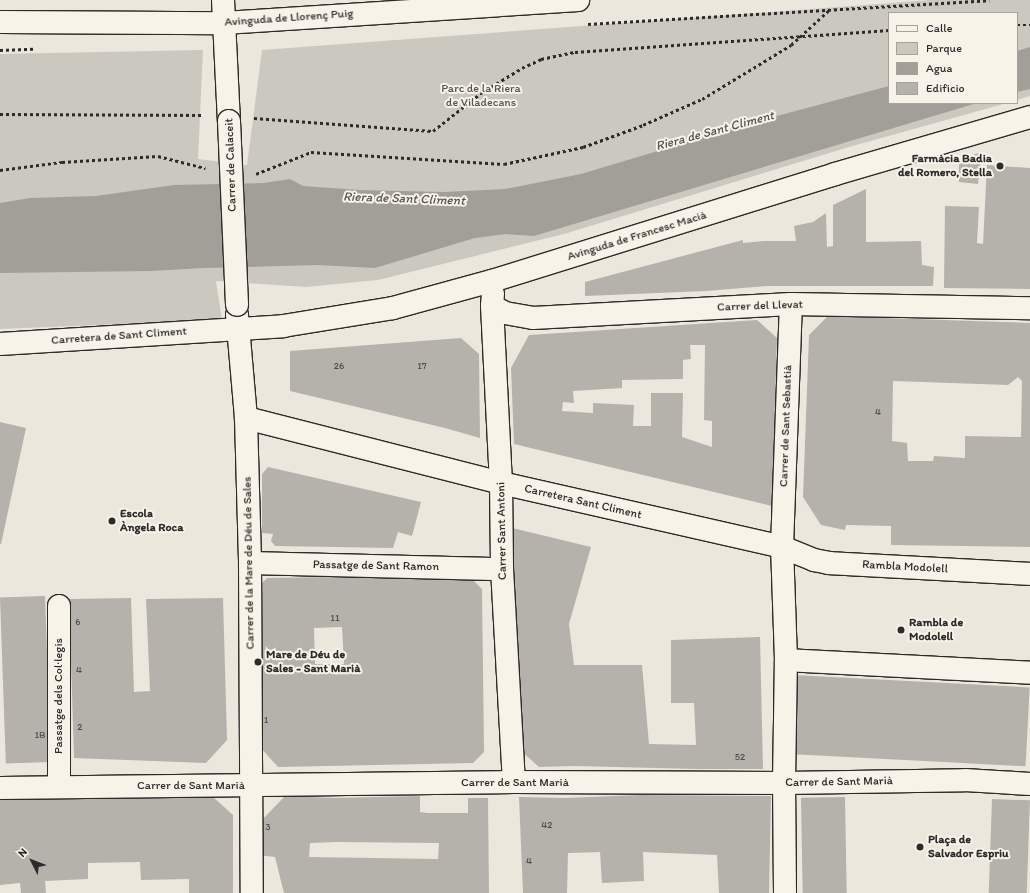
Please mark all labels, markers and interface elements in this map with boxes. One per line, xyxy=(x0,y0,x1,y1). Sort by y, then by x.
street label: Avinguda de Llorenç Puig xyxy=(224,6,354,30)
legend xyxy=(888,12,1018,104)
text: Calle xyxy=(926,21,952,35)
text: Parque xyxy=(926,41,962,55)
text: Agua xyxy=(926,61,952,75)
text: Edificio xyxy=(926,81,965,95)
park label: Parc de la Riera de Viladecans xyxy=(441,82,521,110)
water label: Riera de Sant Climent xyxy=(654,108,776,154)
street label: Carrer de Calaceit xyxy=(222,118,240,212)
place label: Farmàcia Badia del Romero, Stella xyxy=(899,152,992,180)
marker: Farmàcia Badia del Romero, Stella xyxy=(995,161,1005,171)
water label: Riera de Sant Climent xyxy=(343,189,465,209)
street label: Avinguda de Francesc Macià xyxy=(566,208,708,264)
street label: Carrer del Llevat xyxy=(717,297,803,315)
street label: Carretera de Sant Climent xyxy=(51,324,187,348)
house number: 26 xyxy=(334,360,344,372)
house number: 17 xyxy=(417,360,427,372)
street label: Carrer de Sant Sebastià xyxy=(777,365,795,487)
house number: 4 xyxy=(875,406,881,418)
street label: Carrer de la Mare de Déu de Sales xyxy=(240,476,258,650)
street label: Carretera Sant Climent xyxy=(523,481,643,523)
street label: Carrer Sant Antoni xyxy=(494,482,510,580)
place label: Escola Àngela Roca xyxy=(120,507,183,535)
marker: Escola Àngela Roca xyxy=(107,516,117,526)
street label: Passatge de Sant Ramon xyxy=(313,558,439,574)
street label: Rambla Modolell xyxy=(862,558,948,576)
house number: 11 xyxy=(330,612,340,624)
house number: 6 xyxy=(75,616,81,628)
place label: Rambla de Modolell xyxy=(909,616,963,644)
marker: Rambla de Modolell xyxy=(896,625,906,635)
street label: Passatge dels Col·legis xyxy=(52,638,66,754)
place label: Mare de Déu de Sales - Sant Marià xyxy=(266,648,360,676)
marker: Mare de Déu de Sales - Sant Marià xyxy=(253,657,263,667)
house number: 4 xyxy=(76,664,82,676)
house number: 1 xyxy=(264,714,268,726)
house number: 2 xyxy=(77,721,83,733)
house number: 1B xyxy=(34,729,46,741)
house number: 52 xyxy=(735,751,745,763)
street label: Carrer de Sant Marià xyxy=(785,774,893,790)
street label: Carrer de Sant Marià xyxy=(461,776,569,790)
street label: Carrer de Sant Marià xyxy=(137,779,245,793)
house number: 42 xyxy=(541,819,553,831)
house number: 3 xyxy=(265,821,271,833)
place label: Plaça de Salvador Espriu xyxy=(928,833,1008,861)
north arrow xyxy=(12,841,52,881)
marker: Plaça de Salvador Espriu xyxy=(915,842,925,852)
text: N xyxy=(15,846,30,860)
house number: 4 xyxy=(526,855,532,867)

